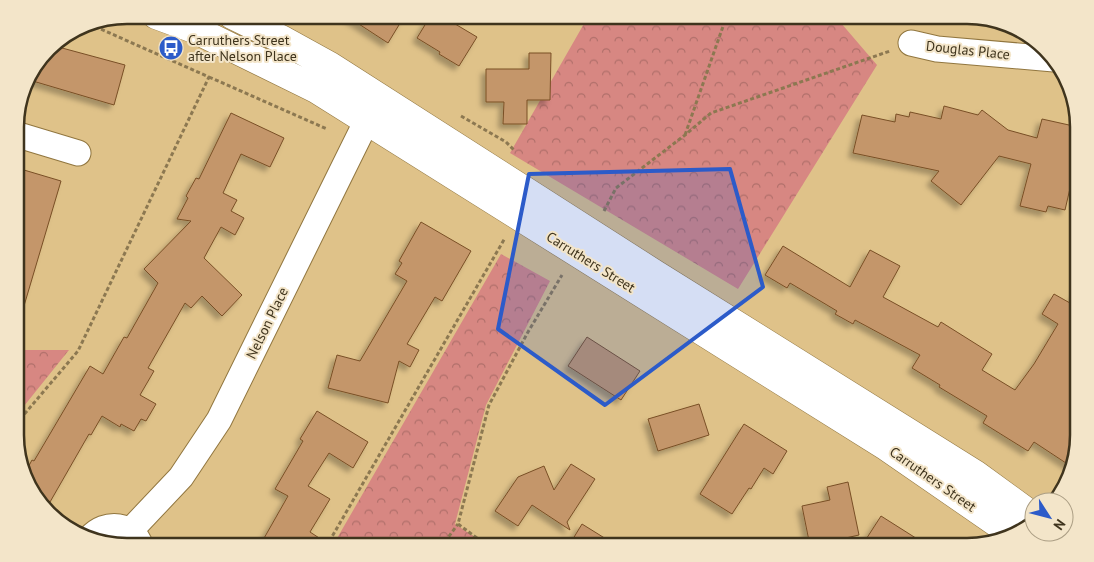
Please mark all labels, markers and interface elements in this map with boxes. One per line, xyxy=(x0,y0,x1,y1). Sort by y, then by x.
place label: Carruthers Street after Nelson Place xyxy=(188,31,297,65)
bus stop icon: Carruthers Street after Nelson Place xyxy=(158,35,184,61)
street label: Douglas Place xyxy=(925,37,1011,63)
street label: Carruthers Street xyxy=(543,227,639,297)
street label: Nelson Place xyxy=(242,284,292,362)
street label: Carruthers Street xyxy=(886,443,980,516)
north arrow xyxy=(1024,492,1074,542)
text: N xyxy=(1050,516,1070,534)

